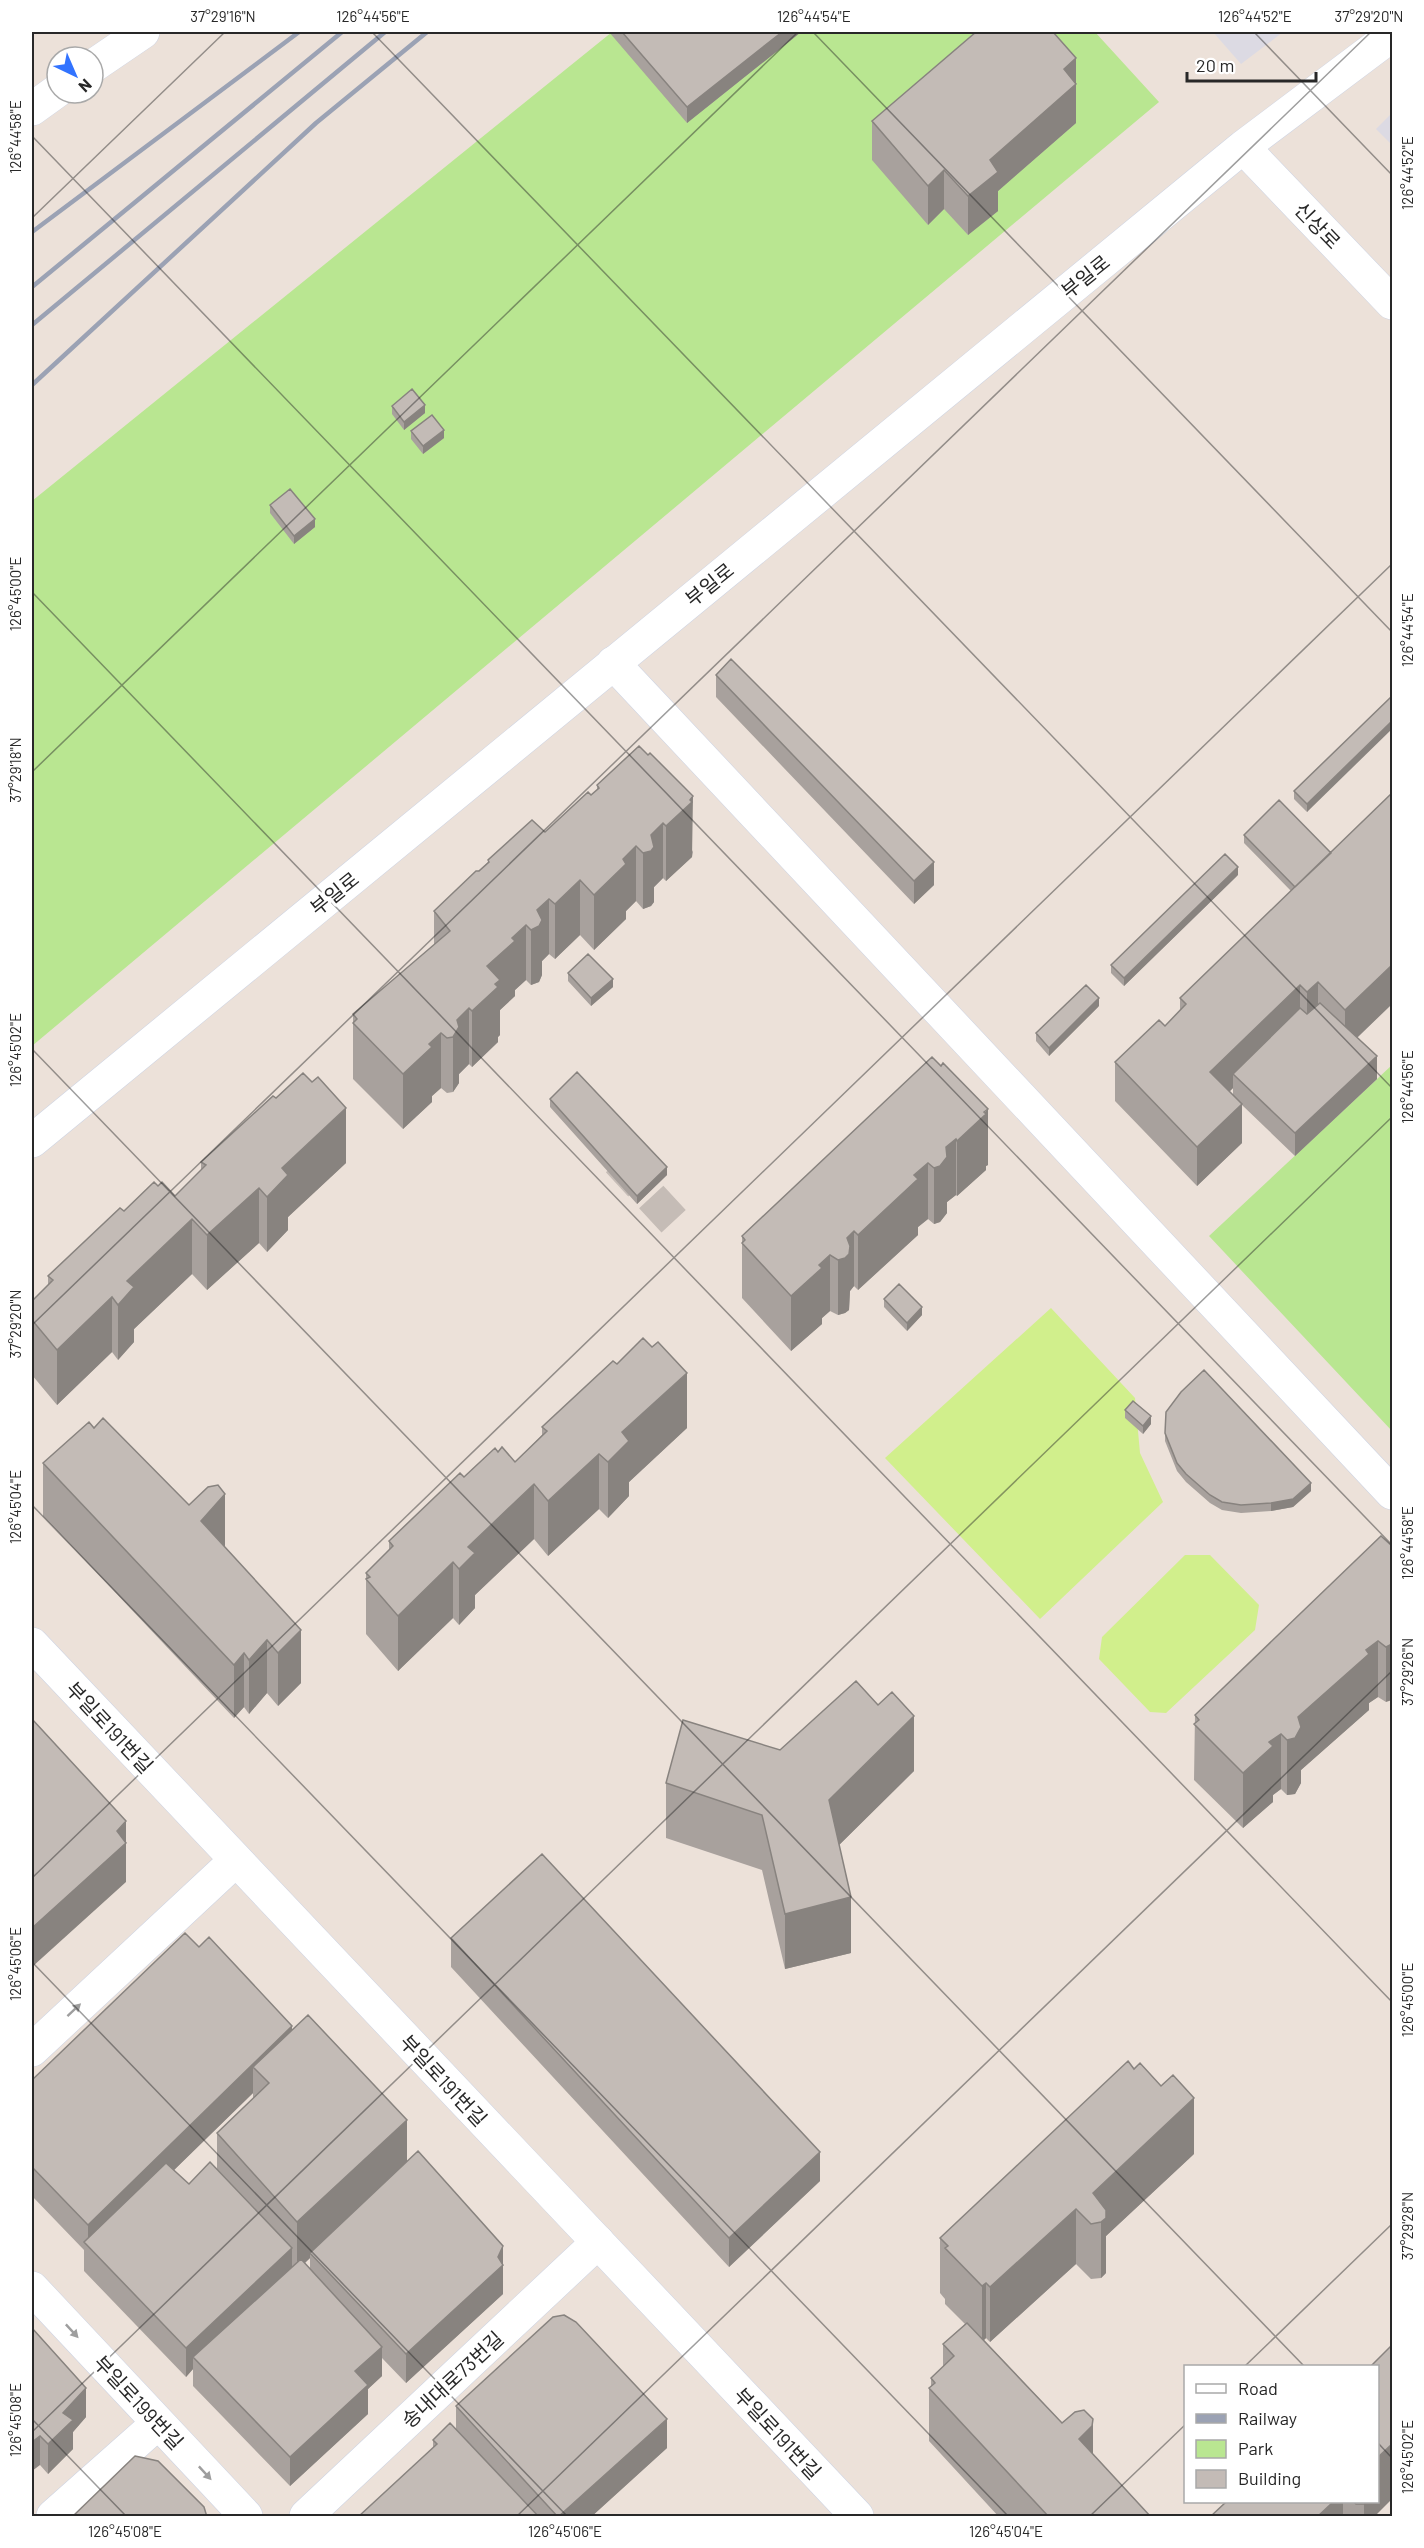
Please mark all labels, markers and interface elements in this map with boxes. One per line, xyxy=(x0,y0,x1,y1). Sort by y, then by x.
text: 37°29'16"N xyxy=(190,7,256,25)
text: 126°44'56"E xyxy=(336,7,410,25)
text: 126°44'54"E xyxy=(777,7,851,25)
text: 126°44'52"E xyxy=(1218,7,1292,25)
text: 37°29'20"N xyxy=(1335,7,1403,25)
north arrow xyxy=(45,45,105,105)
scale bar xyxy=(1187,45,1316,83)
text: 20 m xyxy=(1196,54,1234,76)
text: N xyxy=(75,76,96,97)
text: 126°44'58"E xyxy=(6,100,24,174)
text: 126°44'52"E xyxy=(1398,136,1416,210)
street label: 신상로 xyxy=(1290,197,1346,253)
street label: 부일로 xyxy=(1056,249,1114,303)
text: 126°45'00"E xyxy=(6,557,24,631)
street label: 부일로 xyxy=(680,557,738,611)
text: 126°44'54"E xyxy=(1398,593,1416,667)
text: 37°29'18"N xyxy=(6,737,24,803)
street label: 부일로 xyxy=(305,866,363,920)
text: 126°45'02"E xyxy=(6,1013,24,1087)
text: 126°44'56"E xyxy=(1398,1050,1416,1124)
text: 37°29'20"N xyxy=(6,1290,24,1358)
text: 126°45'04"E xyxy=(6,1470,24,1544)
text: 126°44'58"E xyxy=(1398,1506,1416,1580)
text: 37°29'26"N xyxy=(1398,1638,1416,1706)
street label: 부일로191번길 xyxy=(62,1676,158,1778)
text: 126°45'06"E xyxy=(6,1927,24,2001)
text: 126°45'00"E xyxy=(1398,1963,1416,2037)
one-way arrow xyxy=(67,2003,82,2017)
street label: 부일로191번길 xyxy=(396,2029,492,2131)
text: 37°29'28"N xyxy=(1398,2192,1416,2260)
one-way arrow xyxy=(64,2323,78,2337)
street label: 송내대로73번길 xyxy=(396,2326,508,2432)
street label: 부일로199번길 xyxy=(89,2350,189,2454)
legend xyxy=(1184,2365,1379,2503)
text: Road xyxy=(1238,2377,1278,2399)
street label: 부일로191번길 xyxy=(730,2382,826,2484)
text: 126°45'08"E xyxy=(6,2383,24,2457)
text: Railway xyxy=(1238,2407,1297,2429)
text: 126°45'02"E xyxy=(1398,2420,1416,2494)
text: Park xyxy=(1238,2437,1273,2459)
one-way arrow xyxy=(198,2465,211,2480)
text: Building xyxy=(1238,2467,1301,2489)
text: 126°45'08"E xyxy=(88,2522,162,2540)
text: 126°45'06"E xyxy=(528,2522,602,2540)
text: 126°45'04"E xyxy=(969,2522,1043,2540)

